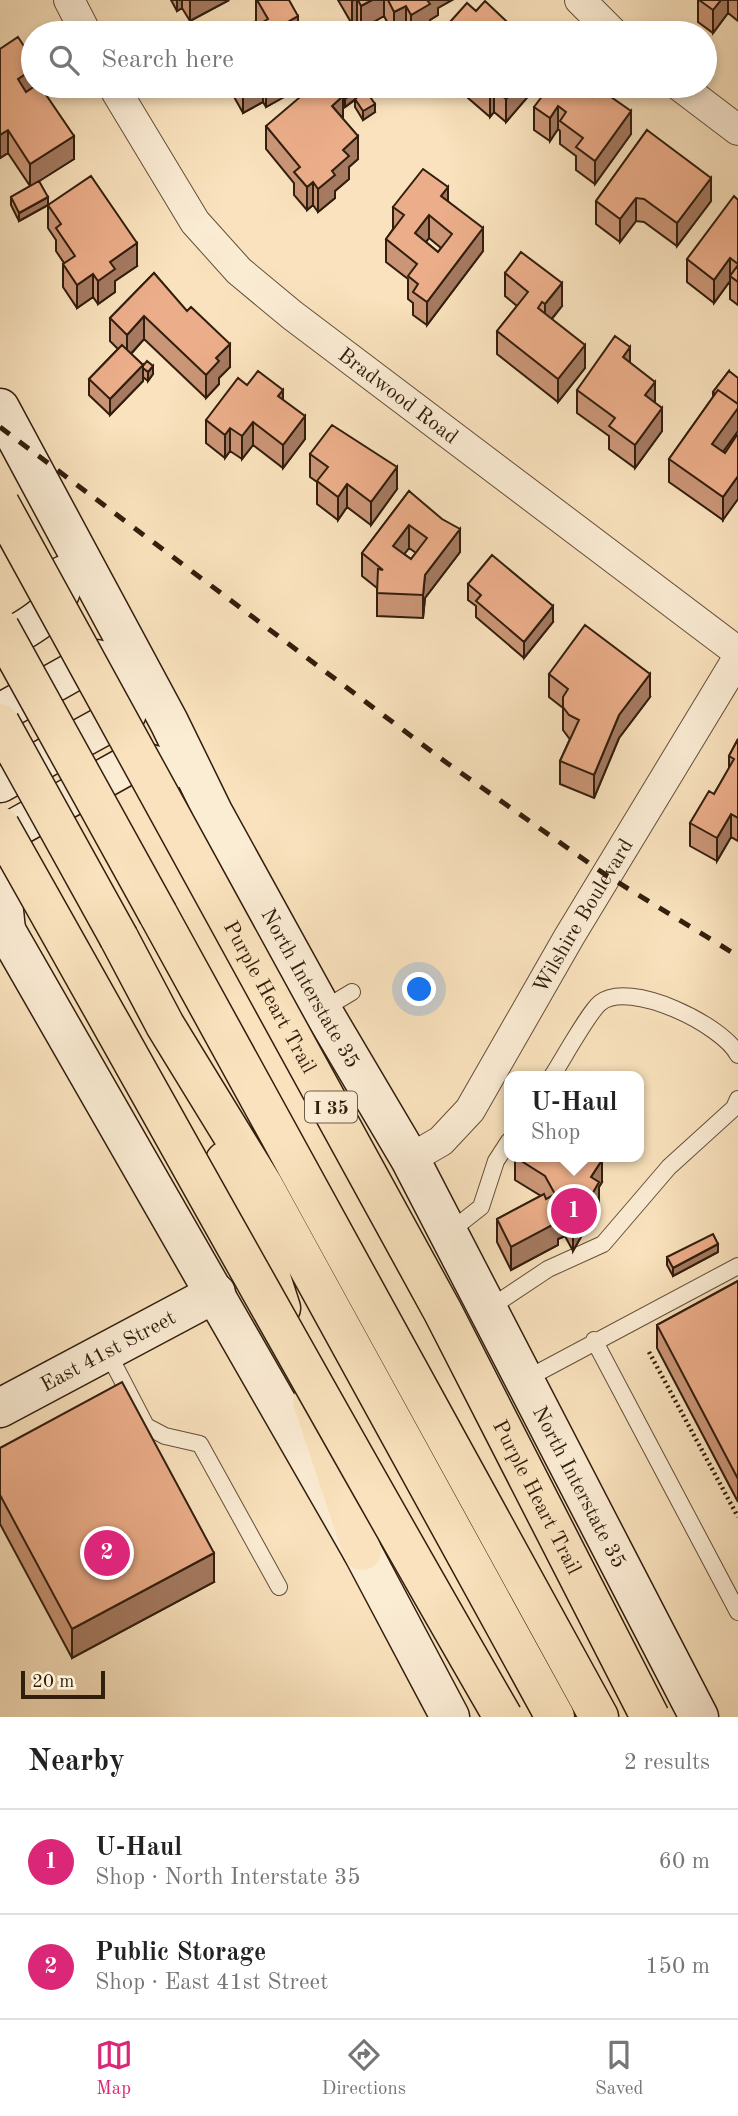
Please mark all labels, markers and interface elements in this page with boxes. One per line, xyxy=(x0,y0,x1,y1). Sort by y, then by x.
search box xyxy=(21,21,717,98)
icon: search xyxy=(45,41,83,79)
text: Search here xyxy=(101,47,234,73)
street label: Bradwood Road xyxy=(334,345,461,449)
street label: Wilshire Boulevard xyxy=(530,836,638,997)
street label: North Interstate 35 xyxy=(256,905,363,1072)
street label: Purple Heart Trail xyxy=(219,918,319,1077)
your location xyxy=(402,972,436,1006)
popup xyxy=(504,1071,644,1162)
text: U-Haul xyxy=(530,1090,618,1116)
road number: I 35 xyxy=(305,1092,357,1122)
text: Shop xyxy=(530,1121,581,1144)
pin: 1 xyxy=(551,1185,597,1237)
street label: East 41st Street xyxy=(37,1308,179,1396)
street label: North Interstate 35 xyxy=(528,1403,629,1572)
street label: Purple Heart Trail xyxy=(488,1417,584,1578)
pin: 2 xyxy=(84,1527,130,1579)
scale bar xyxy=(21,1668,105,1700)
text: 20 m xyxy=(32,1673,74,1692)
text: Nearby xyxy=(28,1747,125,1777)
text: 2 results xyxy=(624,1751,710,1774)
text: U-Haul xyxy=(95,1835,182,1861)
text: 1 xyxy=(44,1850,58,1873)
text: 60 m xyxy=(659,1850,710,1873)
text: Shop · North Interstate 35 xyxy=(95,1866,361,1889)
text: Public Storage xyxy=(95,1940,266,1966)
text: 2 xyxy=(44,1955,58,1978)
text: 150 m xyxy=(645,1955,710,1978)
text: Shop · East 41st Street xyxy=(95,1971,328,1994)
tab: Map xyxy=(95,2036,133,2101)
tab: Directions xyxy=(322,2036,406,2101)
tab: Saved xyxy=(595,2036,643,2101)

